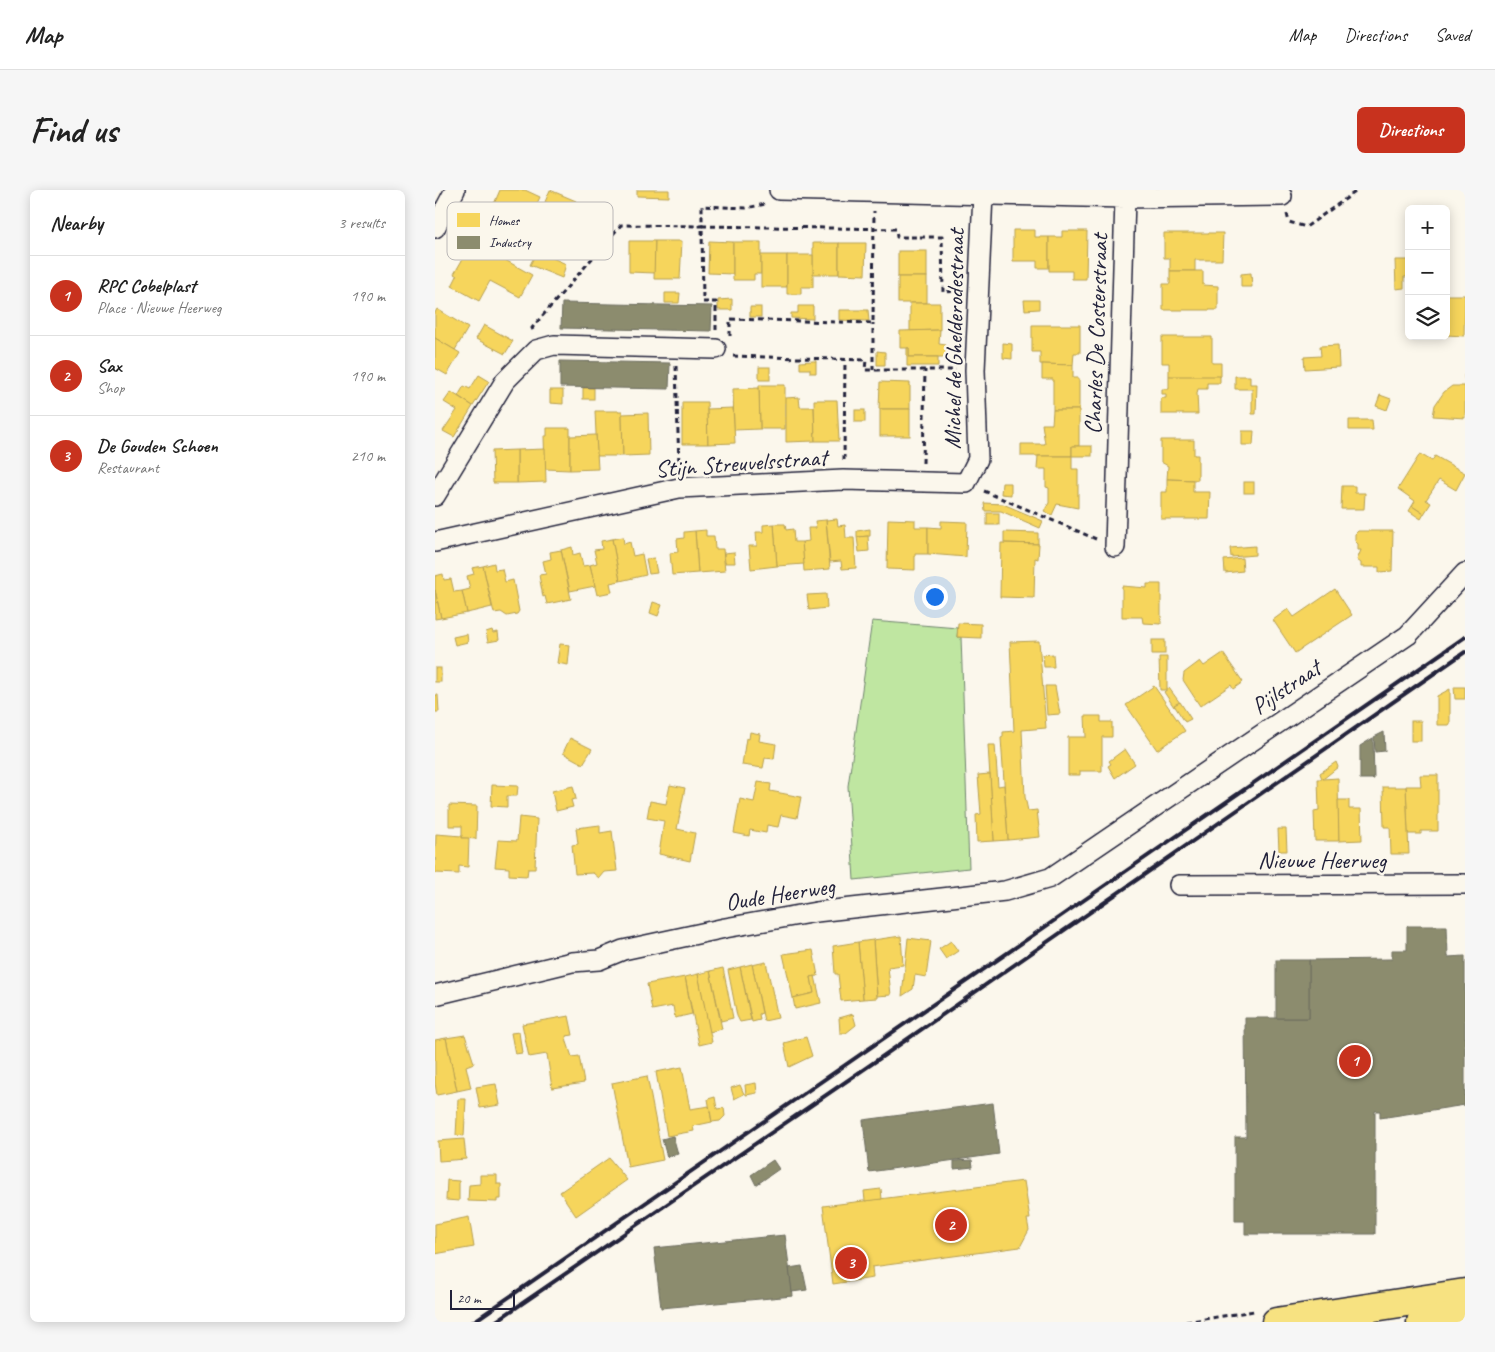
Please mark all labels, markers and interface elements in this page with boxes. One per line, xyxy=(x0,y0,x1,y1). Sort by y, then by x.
text: Map xyxy=(25,20,62,50)
text: Map xyxy=(1289,24,1316,46)
text: Directions xyxy=(1344,24,1407,46)
text: Saved xyxy=(1435,24,1470,46)
button: Directions xyxy=(1357,107,1465,153)
text: Find us xyxy=(30,108,117,153)
legend xyxy=(447,202,613,260)
map controls xyxy=(1405,205,1450,340)
button: + xyxy=(1405,205,1450,250)
text: Nearby xyxy=(50,210,103,236)
text: Homes xyxy=(489,212,520,229)
text: 3 results xyxy=(338,213,385,233)
street label: Michel de Ghelderodestraat xyxy=(937,227,971,449)
street label: Charles De Costerstraat xyxy=(1078,231,1115,435)
text: Industry xyxy=(489,234,532,251)
button: − xyxy=(1405,250,1450,295)
text: RPC Cobelplast xyxy=(97,274,196,298)
text: 1 xyxy=(62,286,70,306)
text: 190 m xyxy=(351,286,385,306)
button: layers xyxy=(1405,295,1450,340)
text: Place · Nieuwe Heerweg xyxy=(97,298,222,318)
text: Sax xyxy=(97,354,121,378)
text: 2 xyxy=(62,366,70,386)
text: 190 m xyxy=(351,366,385,386)
text: Shop xyxy=(97,378,124,398)
text: De Gouden Schoen xyxy=(97,434,218,458)
street label: Stijn Streuvelsstraat xyxy=(654,442,831,484)
text: 3 xyxy=(62,446,70,466)
text: 210 m xyxy=(351,446,385,466)
text: Restaurant xyxy=(97,458,159,478)
your location xyxy=(922,584,948,610)
street label: Pijlstraat xyxy=(1246,651,1329,721)
street label: Nieuwe Heerweg xyxy=(1258,845,1388,875)
street label: Oude Heerweg xyxy=(723,870,838,917)
pin: 1 xyxy=(1339,1042,1371,1080)
pin: 2 xyxy=(935,1206,967,1244)
pin: 3 xyxy=(835,1244,867,1282)
scale bar xyxy=(450,1287,515,1310)
text: 20 m xyxy=(457,1290,481,1307)

